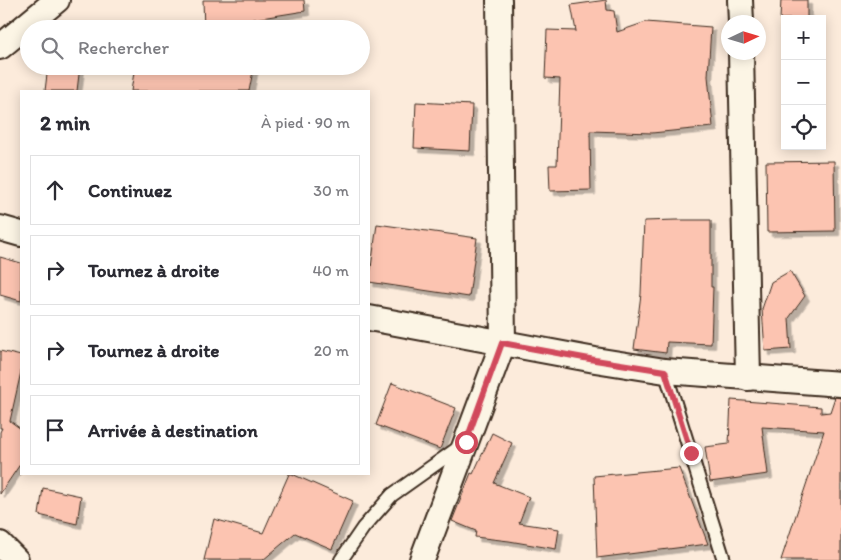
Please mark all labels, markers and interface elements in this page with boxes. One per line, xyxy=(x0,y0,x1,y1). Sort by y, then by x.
north arrow xyxy=(721,15,766,60)
map controls xyxy=(781,15,826,150)
button: + xyxy=(781,15,826,60)
search box xyxy=(20,20,370,75)
icon: search xyxy=(38,34,66,62)
text: Rechercher xyxy=(78,36,169,59)
button: − xyxy=(781,60,826,105)
button: locate xyxy=(781,105,826,150)
text: 2 min xyxy=(40,110,90,135)
text: À pied · 90 m xyxy=(261,113,350,132)
icon: ahead xyxy=(41,176,69,204)
text: Continuez xyxy=(88,179,172,202)
text: 30 m xyxy=(313,181,349,200)
icon: right xyxy=(41,256,69,284)
text: Tournez à droite xyxy=(88,259,220,282)
text: 40 m xyxy=(312,261,349,280)
icon: right xyxy=(41,336,69,364)
text: Tournez à droite xyxy=(88,339,220,362)
text: 20 m xyxy=(314,341,349,360)
icon: arrive xyxy=(41,416,69,444)
text: Arrivée à destination xyxy=(88,419,258,442)
route start xyxy=(455,431,478,454)
route end xyxy=(680,442,703,465)

